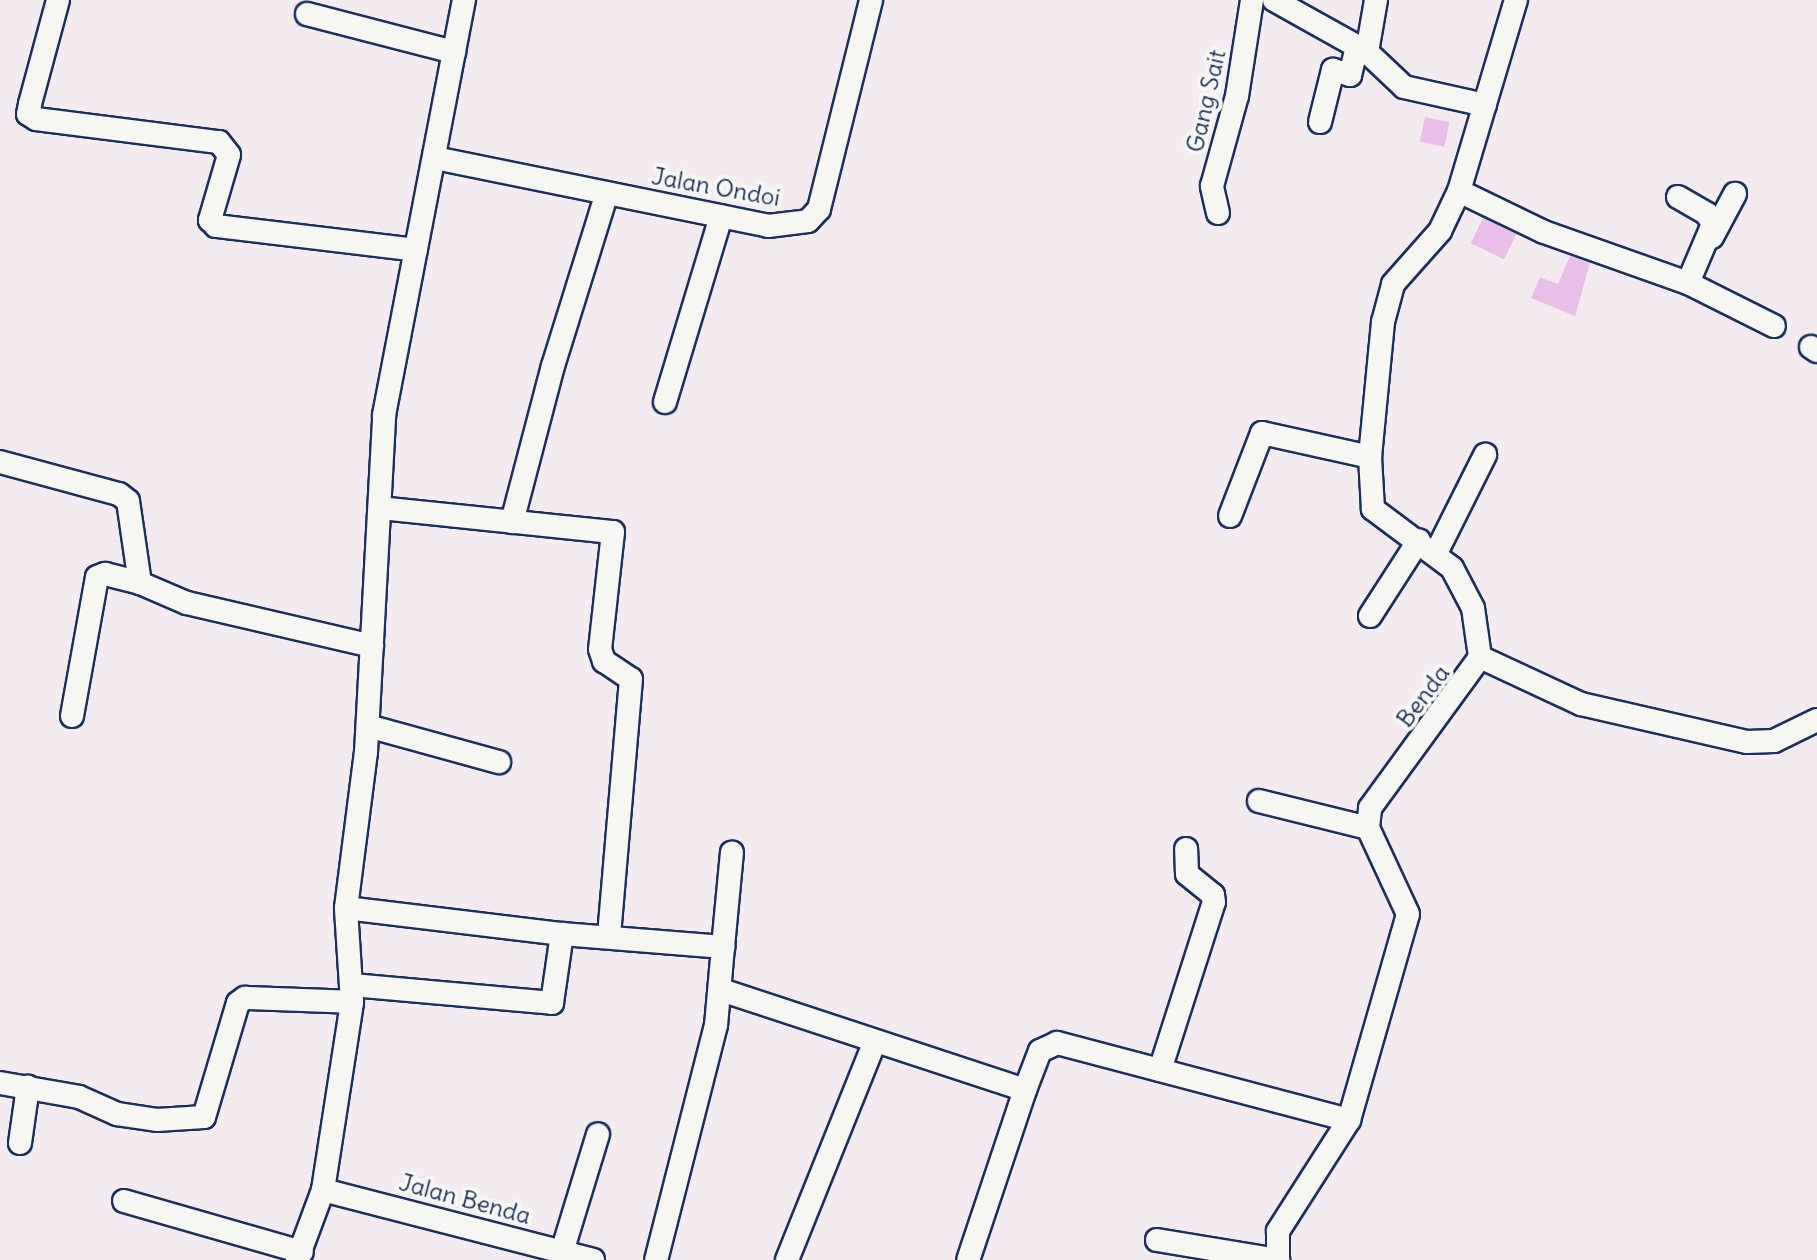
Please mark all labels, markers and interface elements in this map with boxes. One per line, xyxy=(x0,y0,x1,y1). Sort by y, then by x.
street label: Gang Sait xyxy=(1180,47,1232,155)
street label: Jalan Ondoi xyxy=(649,162,783,212)
street label: Benda xyxy=(1390,659,1456,733)
street label: Jalan Benda xyxy=(396,1168,534,1230)

